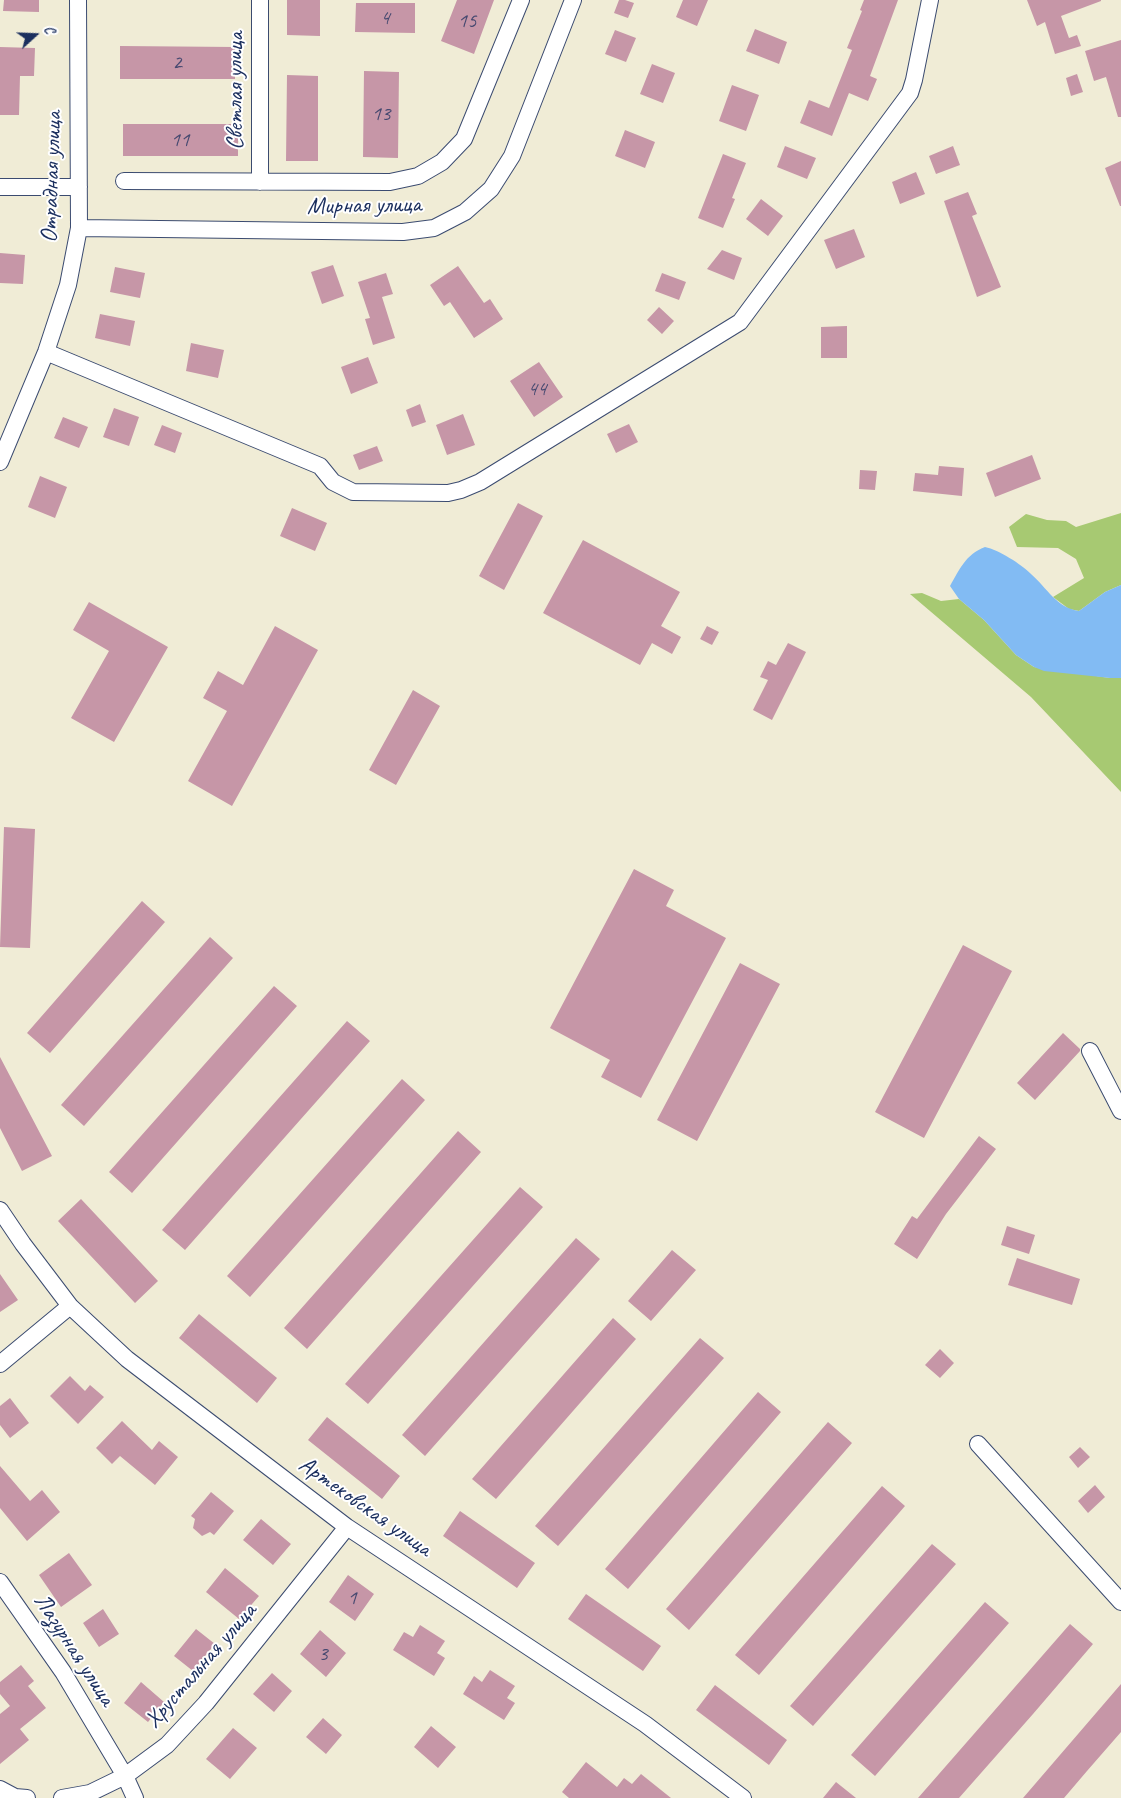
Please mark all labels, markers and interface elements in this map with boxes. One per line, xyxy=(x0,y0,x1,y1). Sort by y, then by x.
house number: 4 xyxy=(380,5,390,31)
house number: 15 xyxy=(458,8,476,34)
north arrow xyxy=(10,10,60,60)
text: С xyxy=(40,24,59,36)
street label: Светлая улица xyxy=(222,32,250,150)
house number: 2 xyxy=(172,50,182,76)
house number: 13 xyxy=(372,101,390,127)
street label: Отрадная улица xyxy=(35,111,69,243)
house number: 11 xyxy=(171,127,189,153)
street label: Мирная улица xyxy=(307,191,421,221)
house number: 44 xyxy=(528,376,546,402)
street label: Артековская улица xyxy=(293,1451,437,1563)
house number: 1 xyxy=(347,1585,357,1611)
street label: Лазурная улица xyxy=(27,1588,121,1712)
street label: Хрустальная улица xyxy=(139,1598,263,1734)
house number: 3 xyxy=(318,1641,328,1667)

